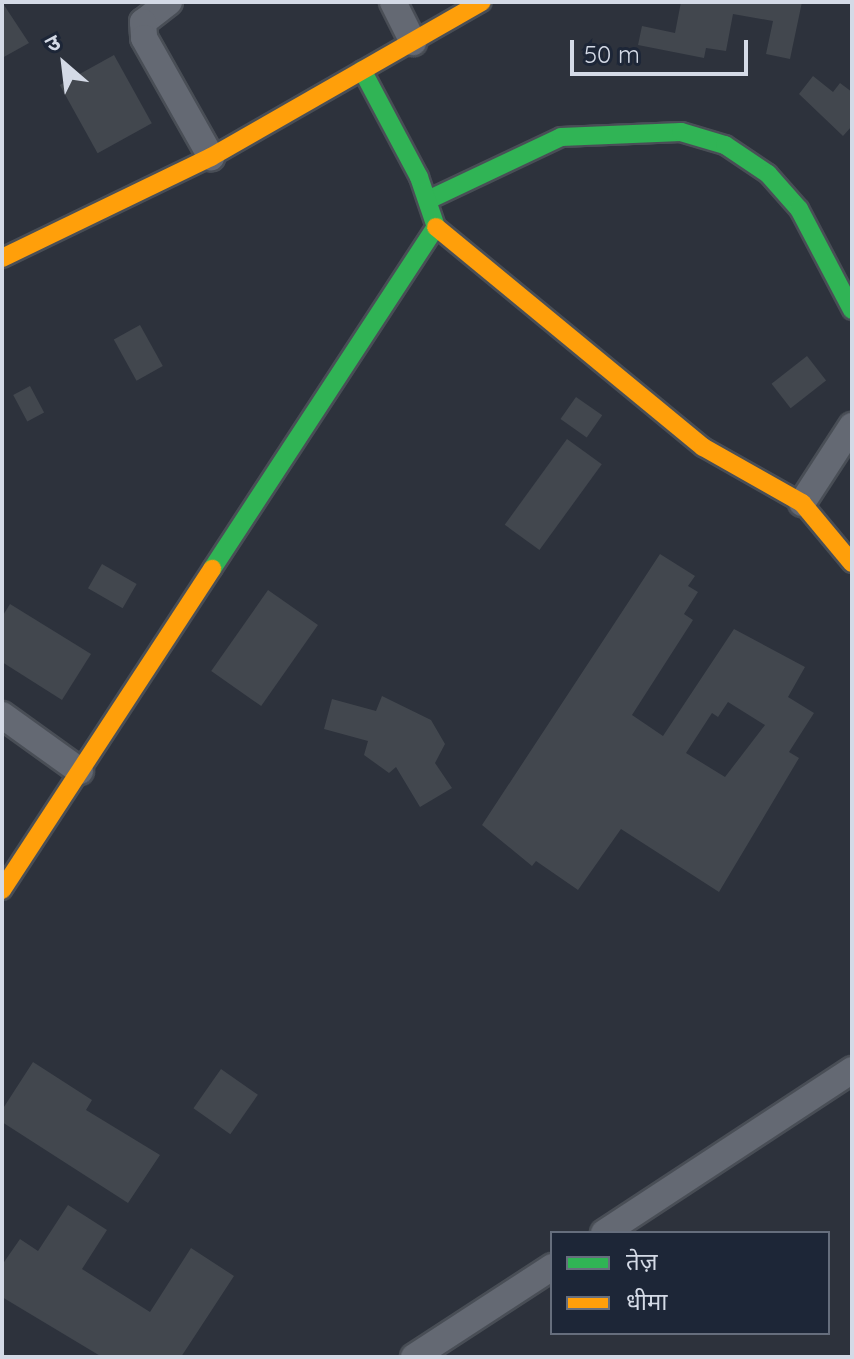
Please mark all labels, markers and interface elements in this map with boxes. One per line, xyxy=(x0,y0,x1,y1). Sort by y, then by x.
north arrow xyxy=(24,24,104,104)
scale bar xyxy=(574,24,752,74)
text: उ xyxy=(40,27,65,58)
text: 50 m xyxy=(584,39,640,69)
legend xyxy=(550,1231,830,1335)
text: तेज़ xyxy=(626,1246,658,1276)
text: धीमा xyxy=(626,1286,668,1316)

